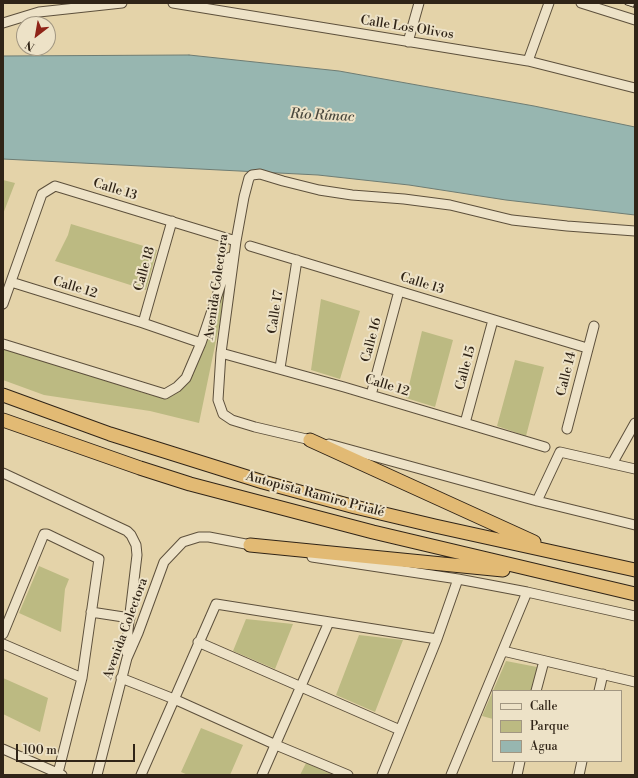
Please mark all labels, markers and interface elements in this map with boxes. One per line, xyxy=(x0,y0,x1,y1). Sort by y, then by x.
street label: Calle Los Olivos xyxy=(359,13,455,43)
north arrow xyxy=(16,16,56,56)
text: N xyxy=(23,37,38,54)
water label: Río Rímac xyxy=(289,106,355,126)
street label: Calle 13 xyxy=(91,176,139,204)
street label: Avenida Colectora xyxy=(202,233,232,341)
street label: Calle 18 xyxy=(131,245,159,293)
street label: Calle 13 xyxy=(398,270,446,298)
street label: Calle 12 xyxy=(51,274,99,302)
street label: Calle 17 xyxy=(265,289,287,335)
street label: Calle 16 xyxy=(359,316,385,364)
street label: Calle 15 xyxy=(453,344,479,392)
street label: Calle 14 xyxy=(554,350,580,398)
street label: Calle 12 xyxy=(363,372,411,400)
street label: Autopista Ramiro Prialé xyxy=(244,469,386,521)
street label: Avenida Colectora xyxy=(100,576,152,682)
legend xyxy=(492,690,622,762)
text: Calle xyxy=(530,699,557,714)
text: Parque xyxy=(530,719,569,734)
scale bar xyxy=(18,736,137,762)
text: Agua xyxy=(530,739,558,754)
text: 100 m xyxy=(23,743,57,758)

